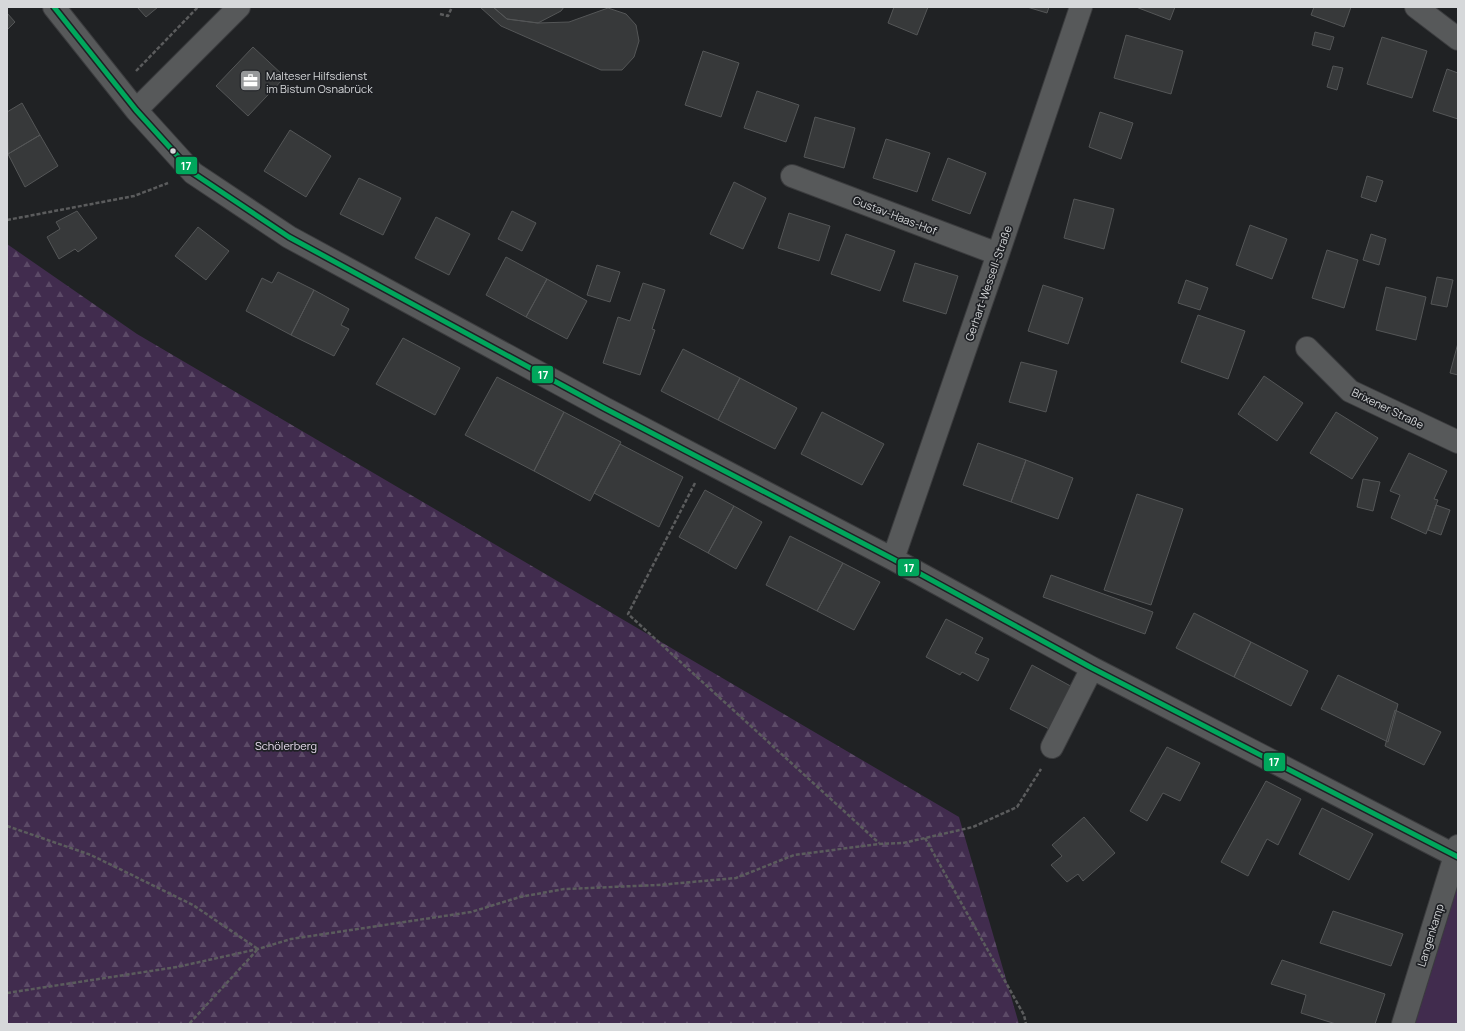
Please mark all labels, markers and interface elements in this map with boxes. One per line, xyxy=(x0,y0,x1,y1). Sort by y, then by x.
office icon: Malteser Hilfsdienst im Bistum Osnabrück xyxy=(238,68,264,94)
place label: Malteser Hilfsdienst im Bistum Osnabrück xyxy=(266,68,373,96)
unlabelled marker xyxy=(168,146,178,156)
line badge: 17 xyxy=(175,156,198,175)
text: 17 xyxy=(181,158,191,173)
street label: Gustav-Haas-Hof xyxy=(851,192,939,238)
street label: Gerhart-Wessell-Straße xyxy=(961,223,1015,343)
line badge: 17 xyxy=(531,365,554,384)
text: 17 xyxy=(538,367,548,382)
street label: Brixener Straße xyxy=(1350,384,1427,432)
line badge: 17 xyxy=(897,558,920,577)
text: 17 xyxy=(904,560,914,575)
park label: Schölerberg xyxy=(255,738,317,753)
line badge: 17 xyxy=(1263,752,1286,772)
text: 17 xyxy=(1269,754,1279,769)
street label: Langenkamp xyxy=(1413,901,1447,968)

